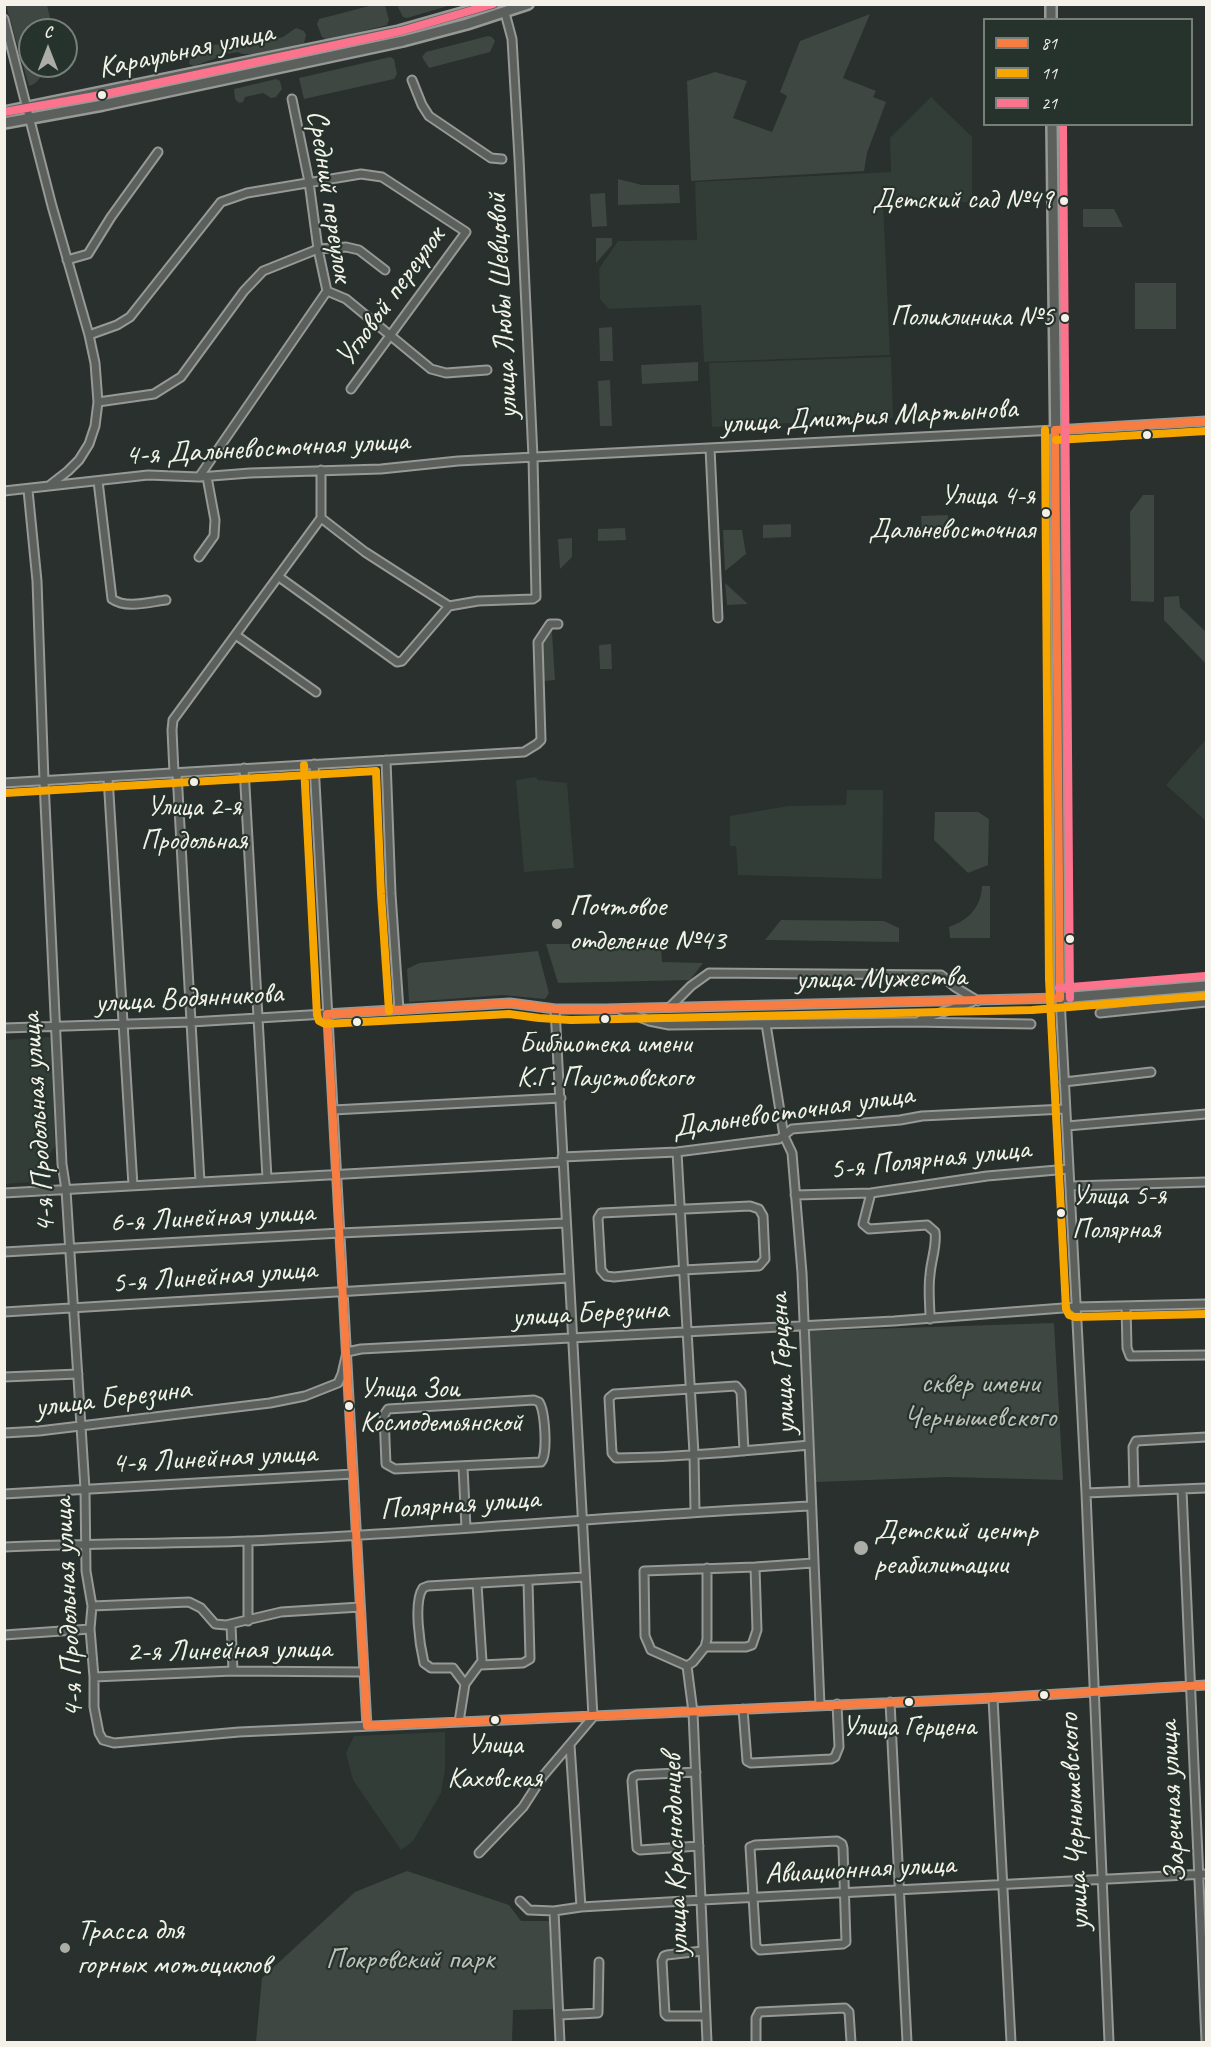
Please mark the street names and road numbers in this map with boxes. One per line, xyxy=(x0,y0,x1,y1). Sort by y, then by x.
street label: Караульная улица xyxy=(95,15,277,87)
street label: Средний переулок xyxy=(298,107,360,285)
street label: улица Любы Шевцовой xyxy=(479,192,527,420)
street label: Угловой переулок xyxy=(328,220,454,374)
street label: улица Дмитрия Мартынова xyxy=(720,391,1018,443)
street label: 4-я Дальневосточная улица xyxy=(124,424,410,474)
street label: улица Мужества xyxy=(795,960,967,998)
street label: улица Водянникова xyxy=(94,976,284,1022)
street label: 4-я Продольная улица xyxy=(13,1012,65,1234)
street label: Дальневосточная улица xyxy=(670,1077,916,1147)
street label: 5-я Полярная улица xyxy=(828,1132,1032,1188)
street label: 6-я Линейная улица xyxy=(109,1195,315,1241)
street label: 5-я Линейная улица xyxy=(110,1252,318,1302)
street label: улица Березина xyxy=(511,1292,669,1336)
street label: улица Герцена xyxy=(761,1292,805,1436)
street label: улица Березина xyxy=(33,1372,193,1426)
street label: 4-я Линейная улица xyxy=(111,1436,317,1482)
street label: Полярная улица xyxy=(379,1481,541,1529)
street label: 4-я Продольная улица xyxy=(45,1497,93,1719)
street label: 2-я Линейная улица xyxy=(126,1631,332,1671)
street label: улица Чернышевского xyxy=(1051,1712,1099,1932)
street label: Заречная улица xyxy=(1151,1720,1195,1884)
street label: улица Краснодонцев xyxy=(654,1753,698,1957)
street label: Авиационная улица xyxy=(764,1847,956,1893)

